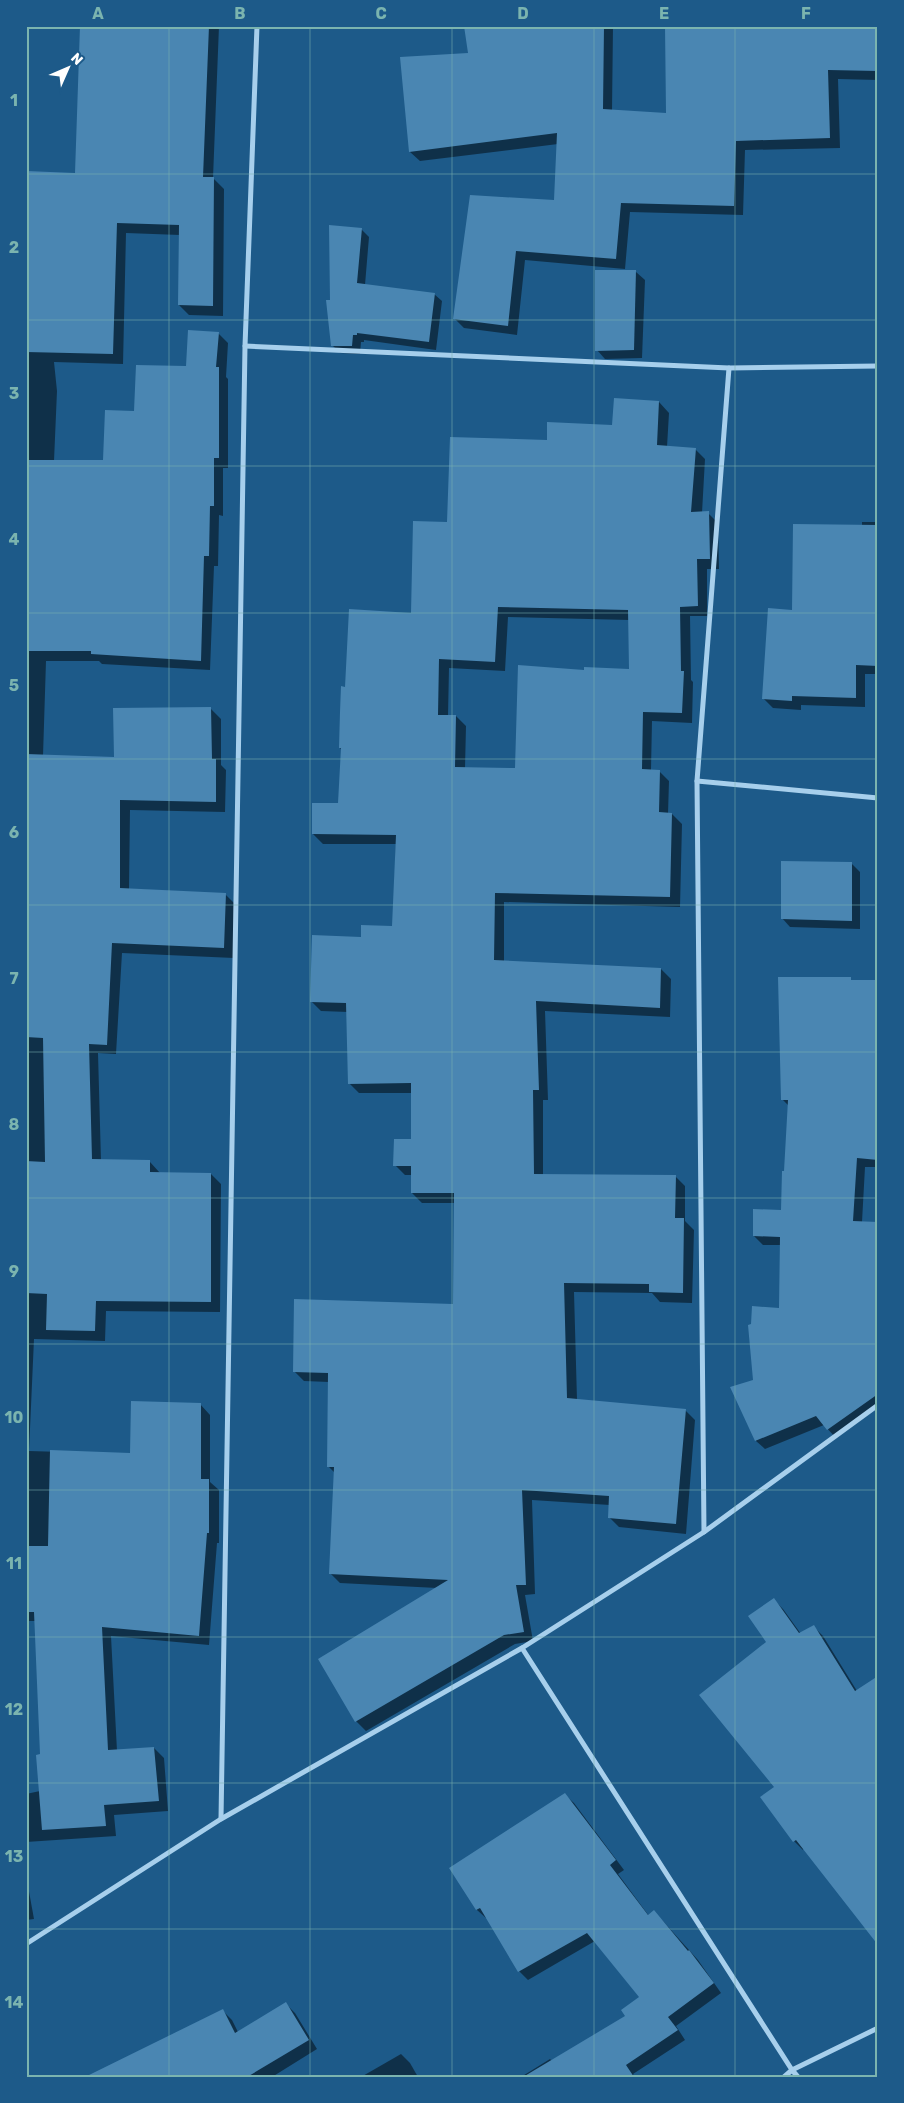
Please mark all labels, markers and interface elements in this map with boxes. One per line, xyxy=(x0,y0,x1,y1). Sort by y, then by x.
text: A xyxy=(92,4,104,23)
text: B xyxy=(234,4,246,23)
text: C xyxy=(375,4,387,23)
text: D xyxy=(517,4,529,23)
text: E xyxy=(659,4,669,23)
text: F xyxy=(801,4,811,23)
north arrow xyxy=(42,42,92,92)
text: N xyxy=(67,50,86,69)
text: 1 xyxy=(10,91,18,110)
text: 2 xyxy=(9,238,19,257)
text: 3 xyxy=(9,384,19,403)
text: 4 xyxy=(9,530,20,549)
text: 5 xyxy=(9,676,19,695)
text: 6 xyxy=(9,823,19,842)
text: 7 xyxy=(9,969,19,988)
text: 8 xyxy=(9,1115,20,1134)
text: 9 xyxy=(9,1262,19,1281)
text: 10 xyxy=(5,1408,24,1427)
text: 11 xyxy=(6,1554,22,1573)
text: 12 xyxy=(5,1700,23,1719)
text: 13 xyxy=(5,1847,23,1866)
text: 14 xyxy=(5,1993,24,2012)

